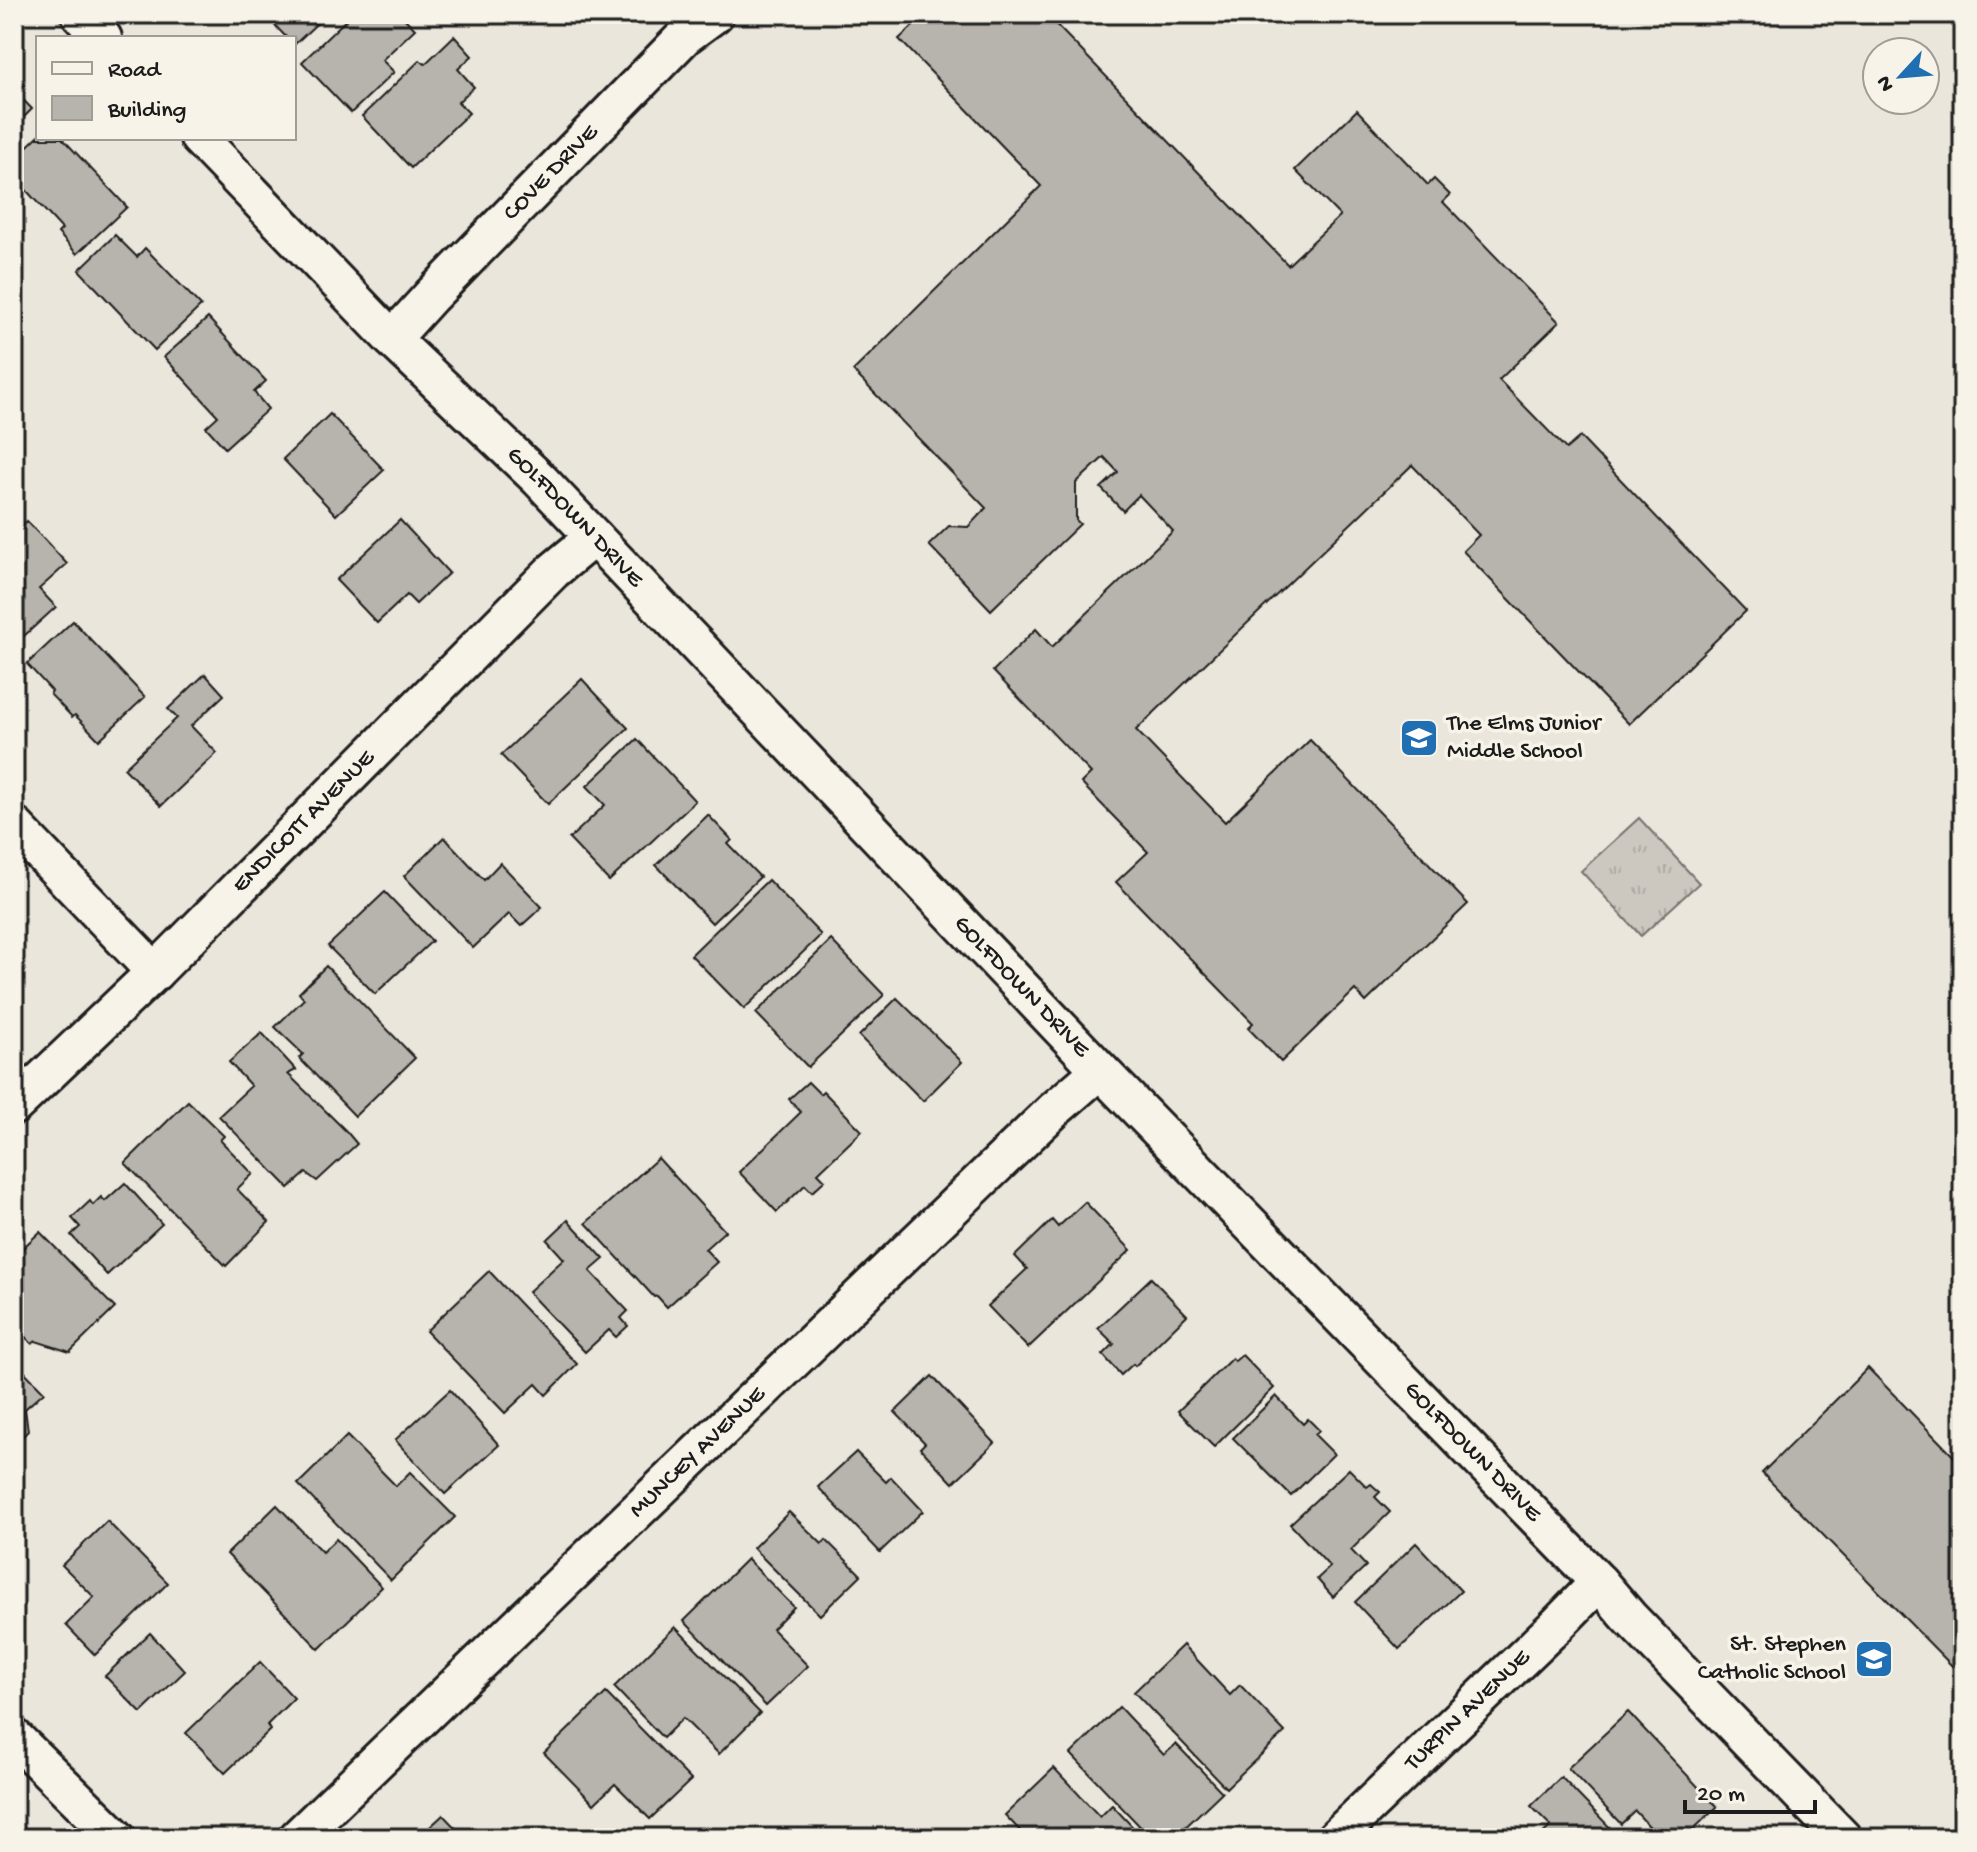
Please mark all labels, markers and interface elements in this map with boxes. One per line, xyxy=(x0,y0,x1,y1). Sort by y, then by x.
legend xyxy=(36,36,296,140)
north arrow xyxy=(1861,36,1941,116)
text: Road xyxy=(108,57,162,86)
text: N xyxy=(1872,71,1901,95)
text: Building xyxy=(107,97,186,126)
street label: COVE DRIVE xyxy=(498,118,606,227)
street label: GOLFDOWN DRIVE xyxy=(500,441,650,595)
place label: The Elms Junior Middle School xyxy=(1445,710,1603,767)
school or university icon: The Elms Junior Middle School xyxy=(1398,717,1440,759)
street label: ENDICOTT AVENUE xyxy=(227,743,382,900)
street label: GOLFDOWN DRIVE xyxy=(947,910,1096,1065)
street label: GOLFDOWN DRIVE xyxy=(1397,1376,1548,1529)
street label: MUNCEY AVENUE xyxy=(624,1380,773,1525)
place label: St. Stephen Catholic School xyxy=(1698,1631,1847,1688)
school or university icon: St. Stephen Catholic School xyxy=(1853,1638,1895,1680)
street label: TURPIN AVENUE xyxy=(1397,1643,1537,1779)
scale bar xyxy=(1685,1764,1815,1814)
text: 20 m xyxy=(1697,1781,1745,1810)

